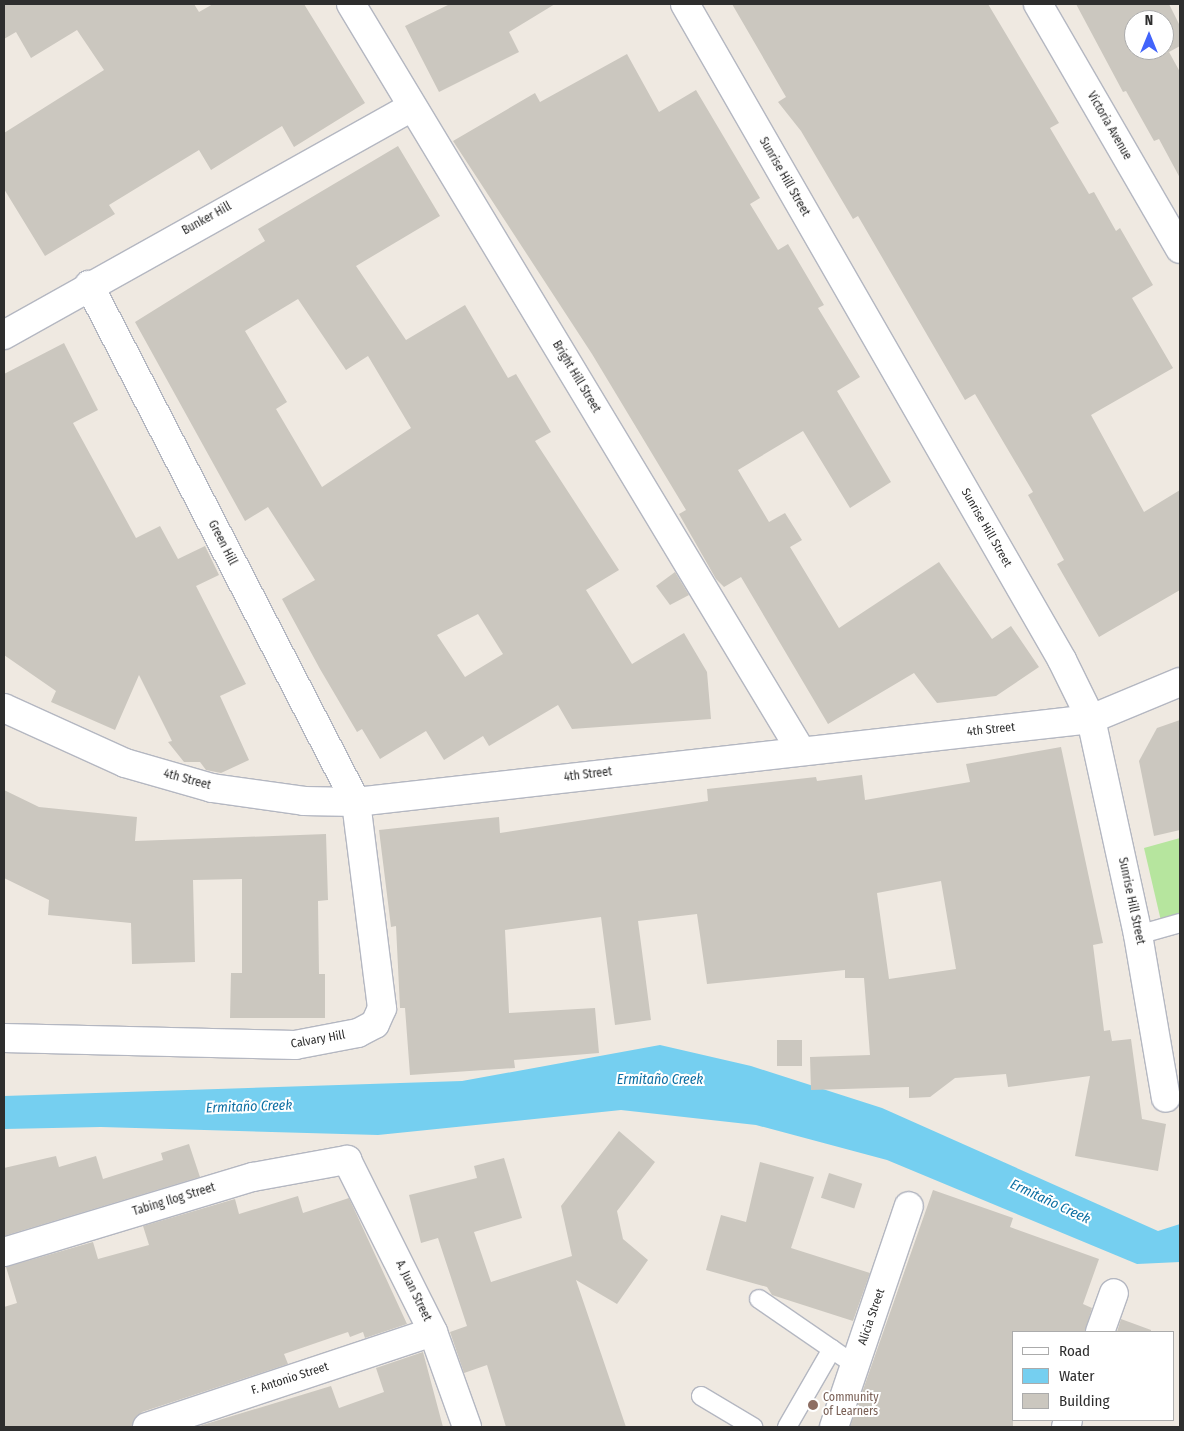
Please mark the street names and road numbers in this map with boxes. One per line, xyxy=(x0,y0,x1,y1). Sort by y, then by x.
street label: Victoria Avenue xyxy=(1084,89,1134,163)
street label: Sunrise Hill Street xyxy=(756,135,812,219)
street label: Bunker Hill xyxy=(180,200,234,238)
street label: Bright Hill Street xyxy=(549,338,603,416)
street label: Sunrise Hill Street xyxy=(958,486,1014,570)
street label: Green Hill xyxy=(205,518,239,568)
street label: 4th Street xyxy=(966,720,1016,740)
street label: 4th Street xyxy=(563,765,613,785)
street label: 4th Street xyxy=(162,767,212,793)
street label: Sunrise Hill Street xyxy=(1115,856,1147,946)
street label: Calvary Hill xyxy=(290,1028,346,1052)
street label: Tabing Ilog Street xyxy=(131,1181,217,1219)
street label: A. Juan Street xyxy=(392,1258,434,1324)
street label: Alicia Street xyxy=(856,1287,888,1347)
street label: F. Antonio Street xyxy=(250,1360,330,1398)

